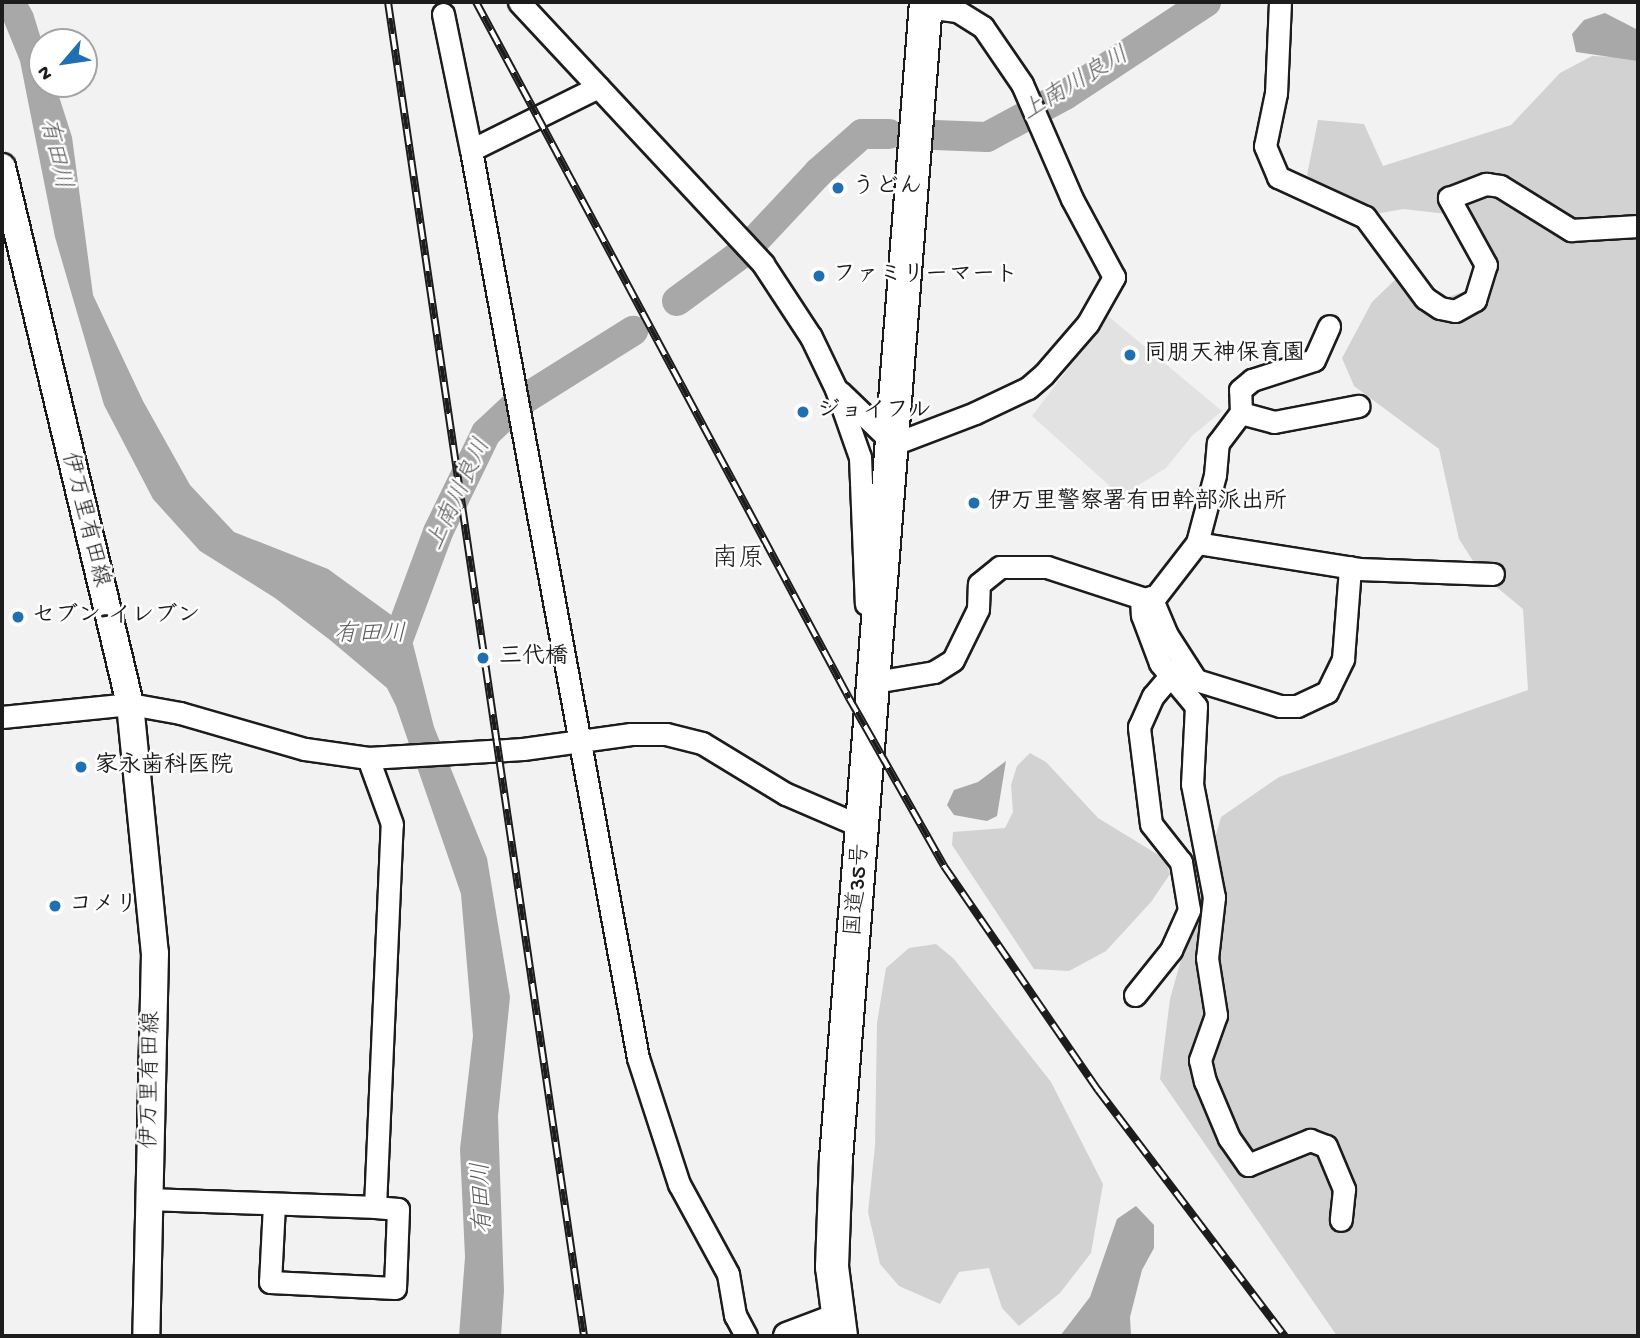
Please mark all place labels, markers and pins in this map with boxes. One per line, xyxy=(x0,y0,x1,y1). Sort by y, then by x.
place label: うどん xyxy=(852,174,921,202)
marker: うどん xyxy=(830,180,846,196)
place label: ファミリーマート xyxy=(833,262,1017,290)
marker: ファミリーマート xyxy=(811,268,827,284)
place label: 同朋天神保育園 xyxy=(1144,341,1305,369)
marker: 同朋天神保育園 xyxy=(1122,347,1138,363)
place label: ジョイフル xyxy=(817,398,932,426)
marker: ジョイフル xyxy=(795,404,811,420)
place label: 伊万里警察署有田幹部派出所 xyxy=(988,489,1287,517)
marker: 伊万里警察署有田幹部派出所 xyxy=(966,495,982,511)
place label: セブン-イレブン xyxy=(32,603,200,631)
marker: セブン-イレブン xyxy=(10,609,26,625)
place label: 三代橋 xyxy=(499,644,568,672)
marker: 三代橋 xyxy=(473,648,493,668)
place label: 家永歯科医院 xyxy=(95,753,233,781)
marker: 家永歯科医院 xyxy=(73,759,89,775)
place label: コメリ xyxy=(69,892,138,920)
marker: コメリ xyxy=(47,898,63,914)

